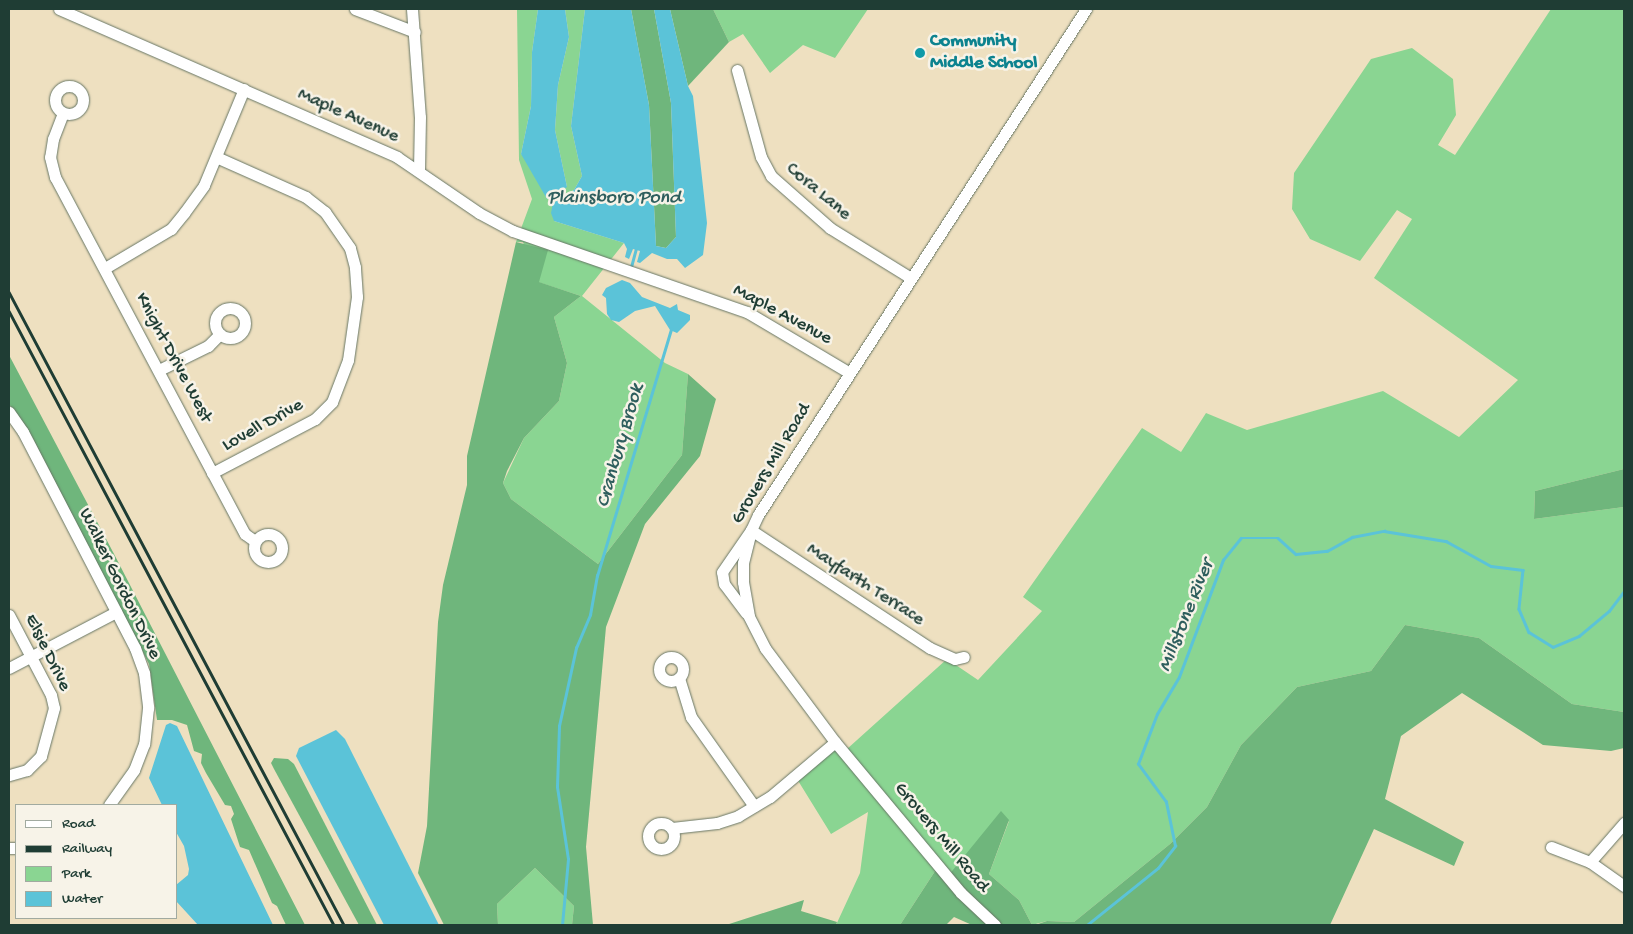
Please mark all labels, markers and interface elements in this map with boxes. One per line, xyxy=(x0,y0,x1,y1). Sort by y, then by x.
place label: Community Middle School xyxy=(930,31,1037,75)
marker: Community Middle School xyxy=(914,47,926,59)
street label: Maple Avenue xyxy=(294,83,402,149)
street label: Cora Lane xyxy=(781,158,855,226)
water label: Plainsboro Pond xyxy=(547,186,681,210)
street label: Maple Avenue xyxy=(729,279,835,351)
street label: Knight Drive West xyxy=(129,289,217,427)
water label: Cranbury Brook xyxy=(592,382,650,510)
street label: Lovell Drive xyxy=(218,394,308,458)
street label: Grovers Mill Road xyxy=(727,400,817,528)
street label: Walker Gordon Drive xyxy=(73,505,165,663)
street label: Mayfarth Terrace xyxy=(802,538,928,632)
water label: Millstone River xyxy=(1154,557,1220,675)
street label: Elsie Drive xyxy=(19,611,75,695)
street label: Grovers Mill Road xyxy=(888,778,994,898)
legend xyxy=(15,804,178,919)
text: Road xyxy=(62,815,95,833)
text: Railway xyxy=(62,840,112,858)
text: Park xyxy=(62,865,91,883)
text: Water xyxy=(62,890,102,908)

